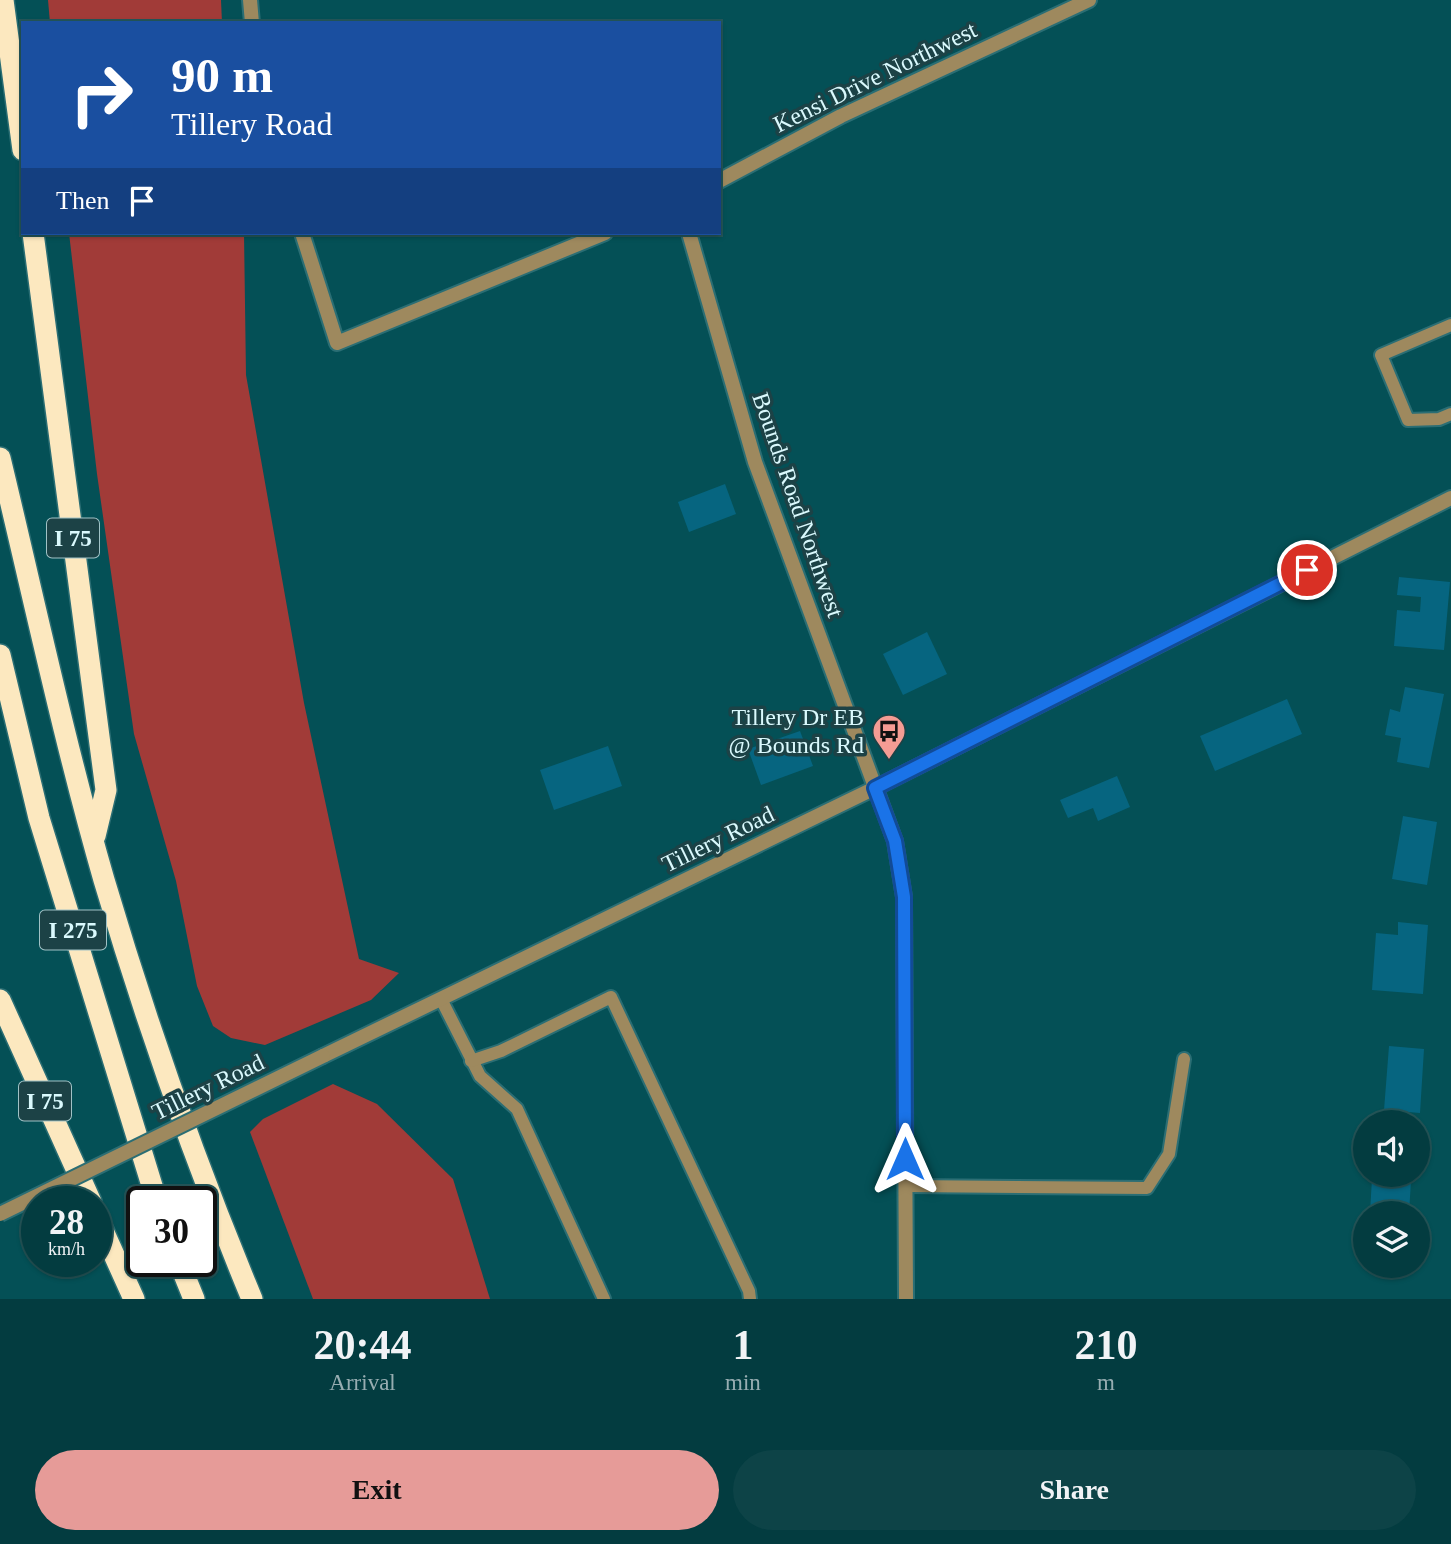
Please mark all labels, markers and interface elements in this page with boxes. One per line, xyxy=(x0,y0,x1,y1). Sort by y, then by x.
street label: Kensi Drive Northwest xyxy=(769,16,981,137)
text: 90 m xyxy=(171,48,273,103)
icon: right xyxy=(56,49,147,140)
text: Tillery Road xyxy=(171,106,333,142)
icon: arrive xyxy=(123,182,161,220)
text: Then xyxy=(56,186,109,215)
street label: Bounds Road Northwest xyxy=(747,389,849,621)
road number: I 75 xyxy=(47,518,99,558)
pin xyxy=(1277,540,1337,600)
icon: arrive xyxy=(1288,551,1326,589)
place label: Tillery Dr EB @ Bounds Rd xyxy=(729,704,864,758)
bus stop icon: Tillery Dr EB @ Bounds Rd xyxy=(870,712,908,761)
street label: Tillery Road xyxy=(658,801,778,877)
road number: I 275 xyxy=(40,911,106,950)
street label: Tillery Road xyxy=(148,1049,268,1125)
road number: I 75 xyxy=(19,1082,71,1120)
map controls xyxy=(1353,1110,1430,1278)
button: sound xyxy=(1353,1110,1430,1187)
position arrow xyxy=(868,1122,942,1196)
speed limit sign: 30 xyxy=(126,1186,217,1277)
button: layers xyxy=(1353,1201,1430,1278)
text: 28 xyxy=(49,1203,84,1242)
text: km/h xyxy=(48,1239,85,1259)
text: 20:44 xyxy=(314,1322,412,1368)
text: 1 xyxy=(732,1322,753,1368)
text: 210 xyxy=(1074,1322,1137,1368)
text: Arrival xyxy=(329,1370,396,1395)
text: min xyxy=(725,1370,761,1395)
text: m xyxy=(1097,1370,1115,1395)
button: Exit xyxy=(35,1450,719,1530)
button: Share xyxy=(733,1450,1416,1530)

